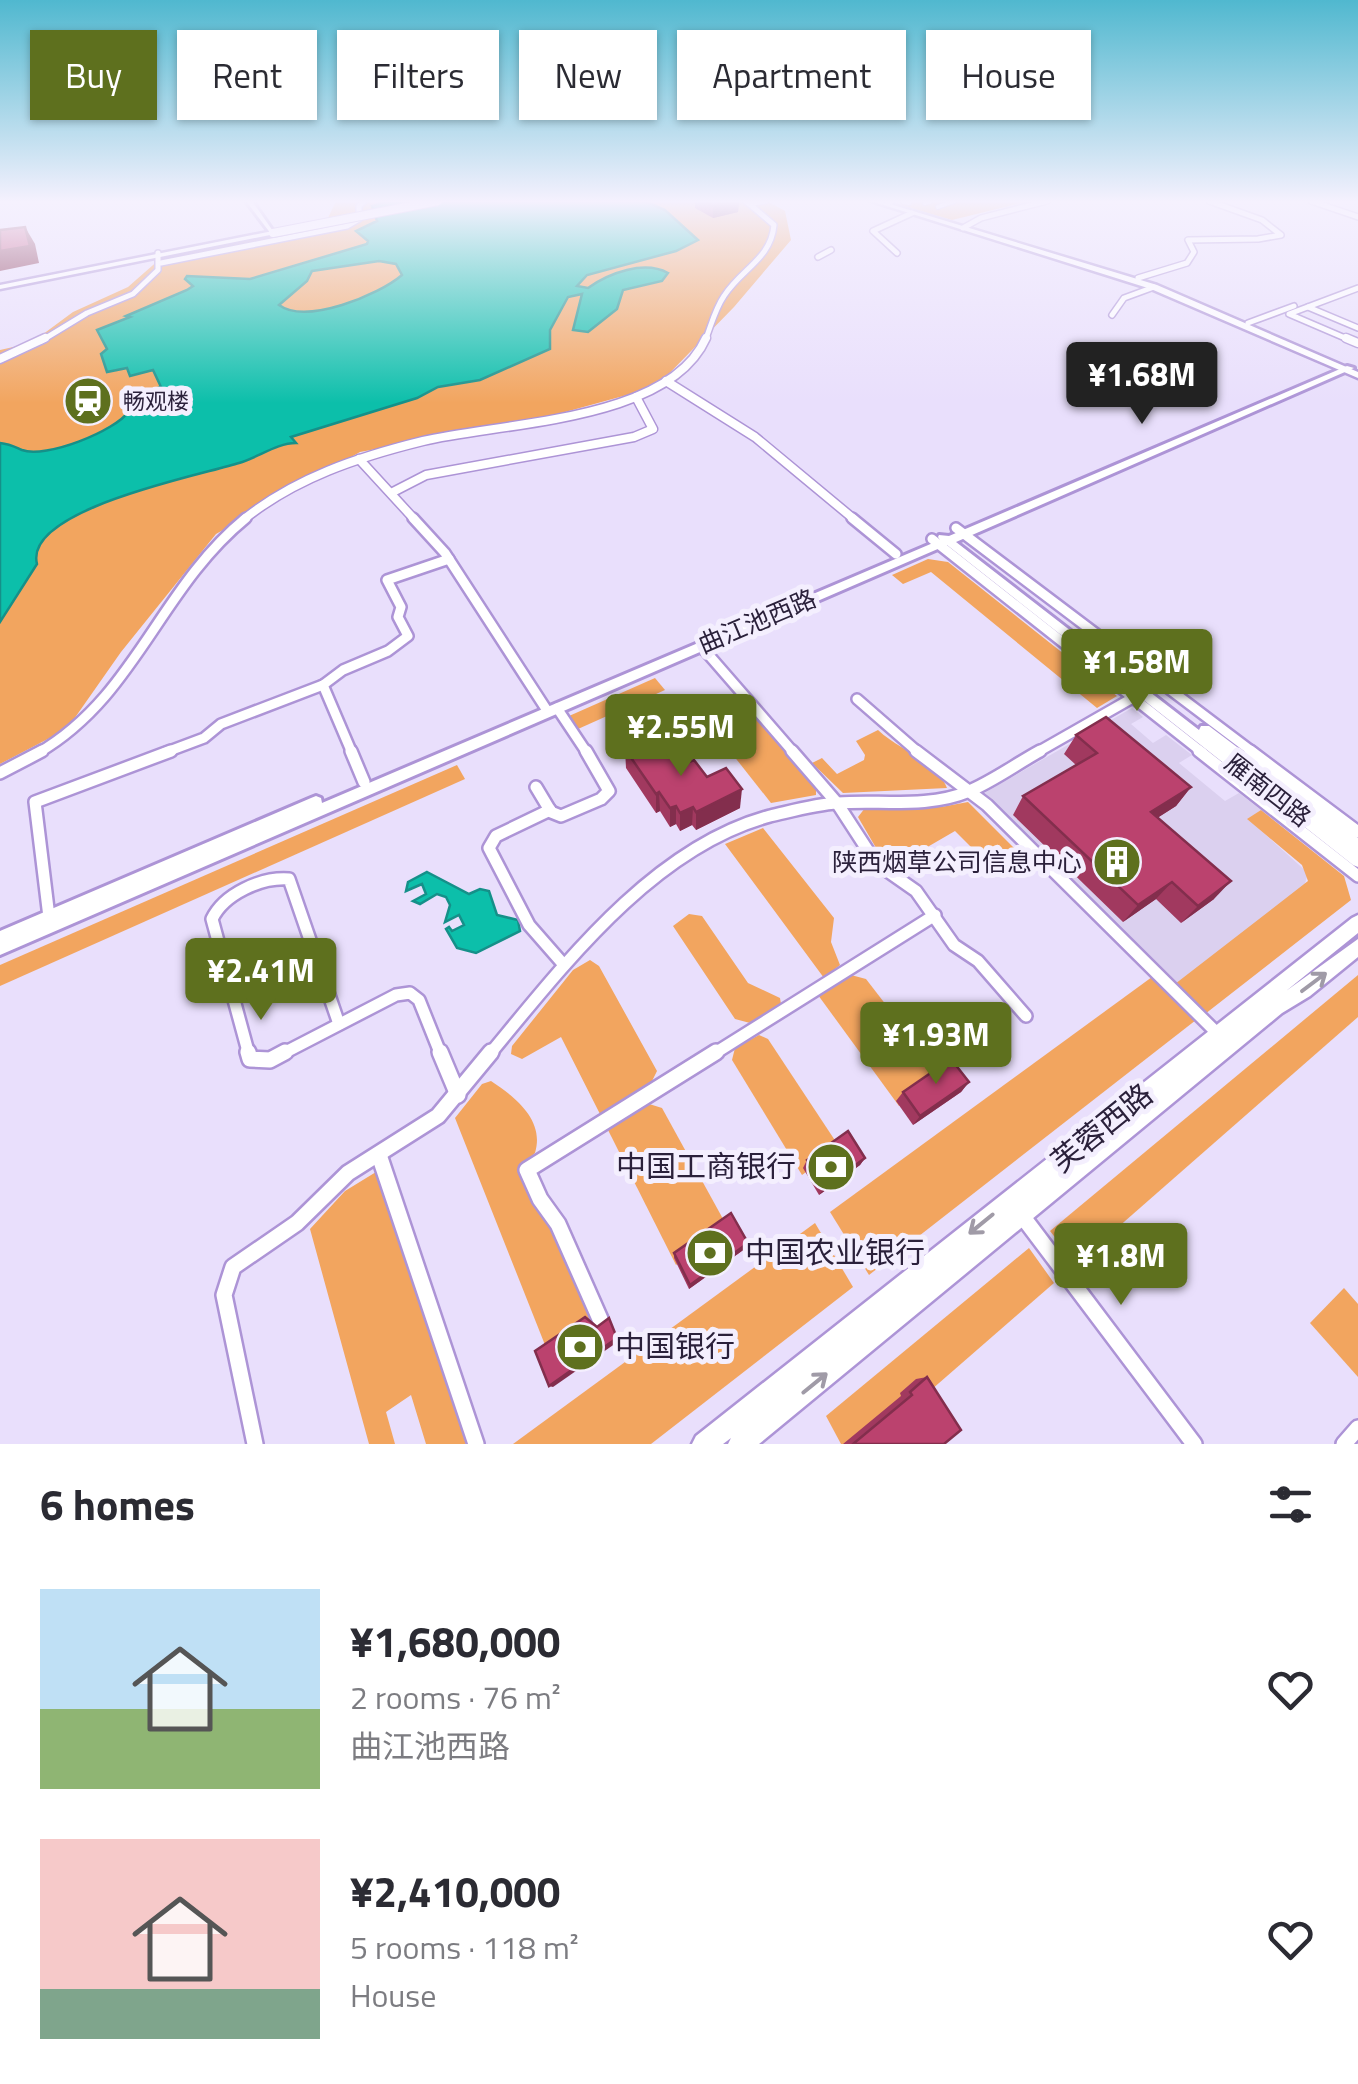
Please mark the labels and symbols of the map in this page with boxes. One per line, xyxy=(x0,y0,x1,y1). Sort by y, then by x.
pin: ¥1.68M xyxy=(1061,342,1223,427)
station icon: 畅观楼 xyxy=(62,375,114,427)
place label: 畅观楼 xyxy=(123,384,189,418)
street label: 曲江池西路 xyxy=(692,579,822,663)
pin: ¥1.58M xyxy=(1056,629,1218,714)
pin: ¥2.55M xyxy=(600,694,762,779)
street label: 雁南四路 xyxy=(1217,744,1319,836)
building icon: 陕西烟草公司信息中心 xyxy=(1091,836,1143,888)
place label: 陕西烟草公司信息中心 xyxy=(832,843,1082,881)
pin: ¥2.41M xyxy=(180,938,342,1023)
one-way arrow xyxy=(1300,972,1327,993)
pin: ¥1.93M xyxy=(855,1002,1017,1087)
street label: 芙蓉西路 xyxy=(1040,1072,1162,1183)
bank icon: 中国工商银行 xyxy=(805,1141,857,1193)
place label: 中国工商银行 xyxy=(616,1143,796,1189)
one-way arrow xyxy=(968,1213,995,1234)
pin: ¥1.8M xyxy=(1051,1223,1191,1308)
bank icon: 中国农业银行 xyxy=(684,1227,736,1279)
place label: 中国农业银行 xyxy=(745,1229,925,1275)
bank icon: 中国银行 xyxy=(554,1321,606,1373)
place label: 中国银行 xyxy=(615,1323,735,1369)
one-way arrow xyxy=(802,1372,828,1394)

